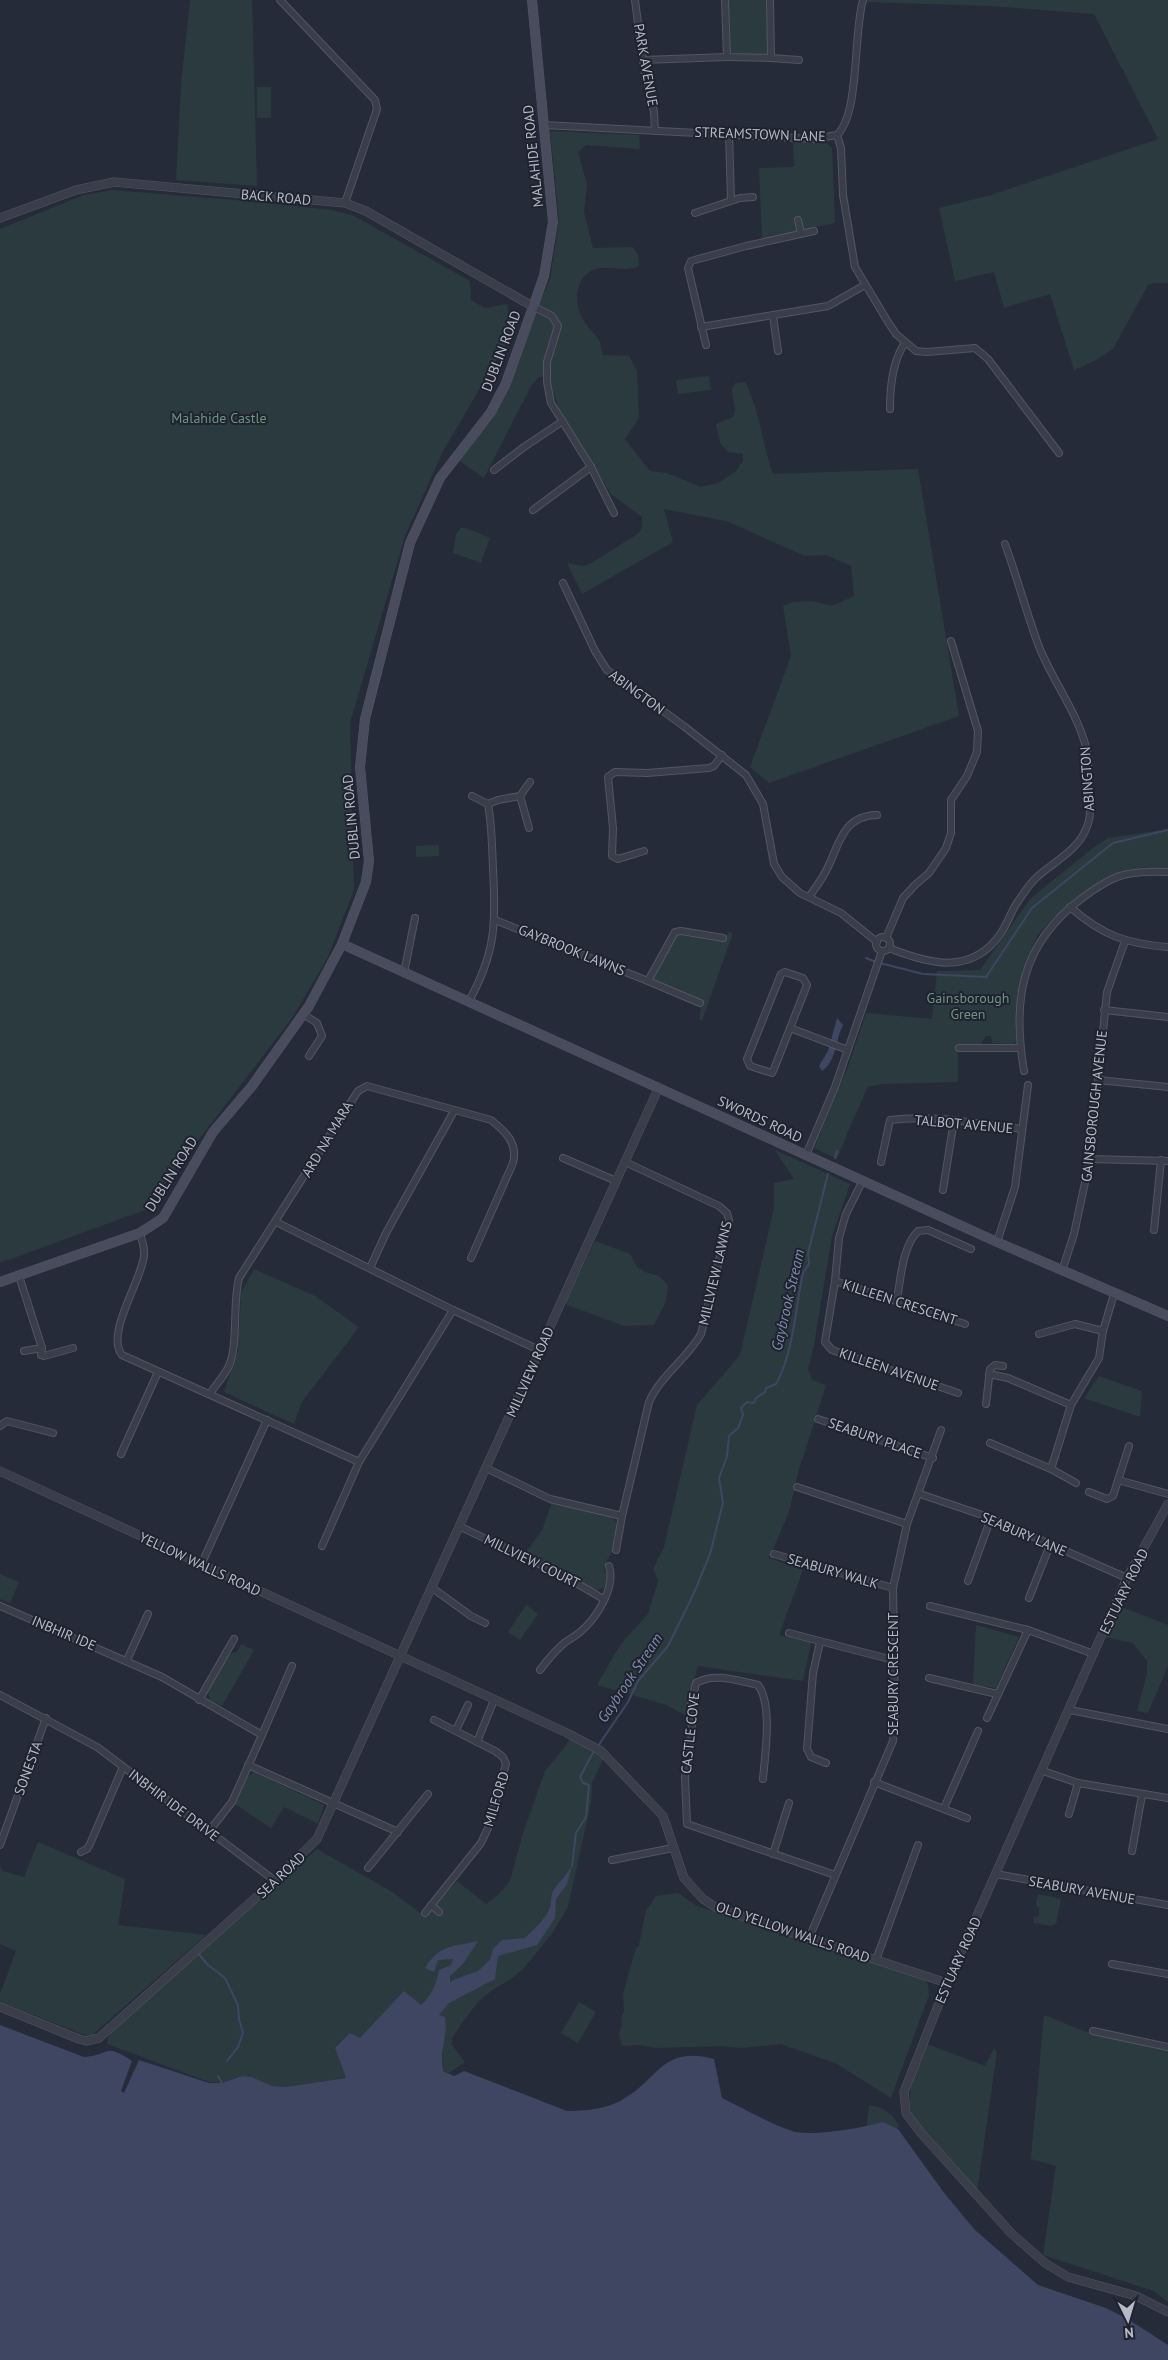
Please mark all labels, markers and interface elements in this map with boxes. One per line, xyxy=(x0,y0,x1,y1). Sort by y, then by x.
street label: PARK AVENUE xyxy=(630,22,662,108)
street label: MALAHIDE ROAD xyxy=(519,104,547,208)
street label: STREAMSTOWN LANE xyxy=(694,123,826,145)
street label: BACK ROAD xyxy=(240,185,312,209)
street label: DUBLIN ROAD xyxy=(477,308,525,394)
park label: Malahide Castle xyxy=(171,409,267,427)
street label: ABINGTON xyxy=(606,666,668,718)
street label: ABINGTON xyxy=(1076,746,1098,812)
street label: DUBLIN ROAD xyxy=(338,774,364,860)
street label: GAYBROOK LAWNS xyxy=(516,920,628,980)
park label: Gainsborough Green xyxy=(927,989,1009,1023)
street label: GAINSBOROUGH AVENUE xyxy=(1077,1029,1111,1183)
street label: SWORDS ROAD xyxy=(715,1092,805,1146)
street label: ARD NA MARA xyxy=(297,1097,357,1180)
street label: TALBOT AVENUE xyxy=(914,1111,1014,1137)
street label: DUBLIN ROAD xyxy=(141,1133,201,1215)
street label: MILLVIEW LAWNS xyxy=(694,1219,736,1327)
water label: Gaybrook Stream xyxy=(767,1247,808,1352)
street label: KILLEEN CRESCENT xyxy=(841,1275,960,1329)
street label: MILLVIEW ROAD xyxy=(502,1324,558,1420)
street label: KILLEEN AVENUE xyxy=(837,1344,941,1394)
street label: SEABURY PLACE xyxy=(826,1414,924,1462)
street label: SEABURY LANE xyxy=(978,1508,1070,1560)
street label: YELLOW WALLS ROAD xyxy=(136,1528,264,1600)
street label: MILLVIEW COURT xyxy=(481,1530,583,1592)
street label: ESTUARY ROAD xyxy=(1096,1545,1152,1637)
street label: SEABURY WALK xyxy=(785,1549,881,1593)
street label: INBHIR IDE xyxy=(29,1611,99,1655)
street label: SEABURY CRESCENT xyxy=(884,1612,902,1736)
water label: Gaybrook Stream xyxy=(593,1629,666,1726)
street label: CASTLE COVE xyxy=(677,1691,703,1775)
street label: SONESTA xyxy=(10,1738,46,1798)
street label: INBHIR IDE DRIVE xyxy=(125,1765,223,1845)
street label: MILFORD xyxy=(479,1769,513,1829)
street label: SEA ROAD xyxy=(253,1848,309,1902)
street label: SEABURY AVENUE xyxy=(1027,1872,1137,1908)
street label: OLD YELLOW WALLS ROAD xyxy=(714,1897,872,1967)
street label: ESTUARY ROAD xyxy=(931,1914,985,2006)
north arrow xyxy=(1103,2295,1153,2345)
text: N xyxy=(1124,2324,1135,2342)

